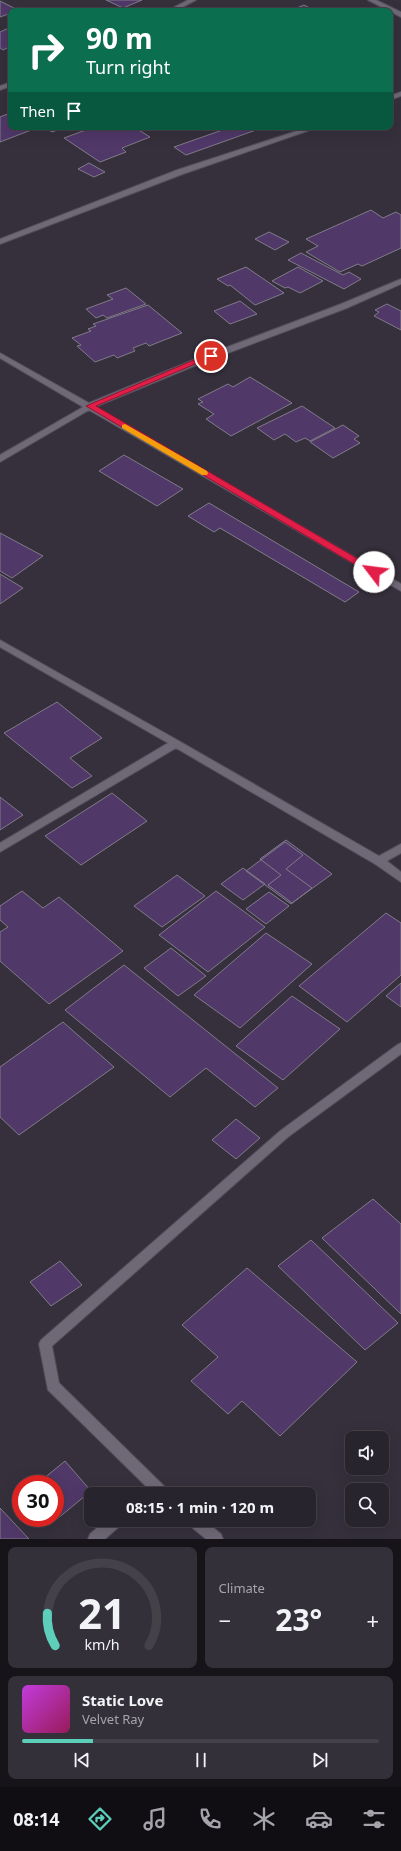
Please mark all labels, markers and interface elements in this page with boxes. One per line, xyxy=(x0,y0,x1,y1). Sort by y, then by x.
text: 90 m xyxy=(86,19,153,57)
icon: right xyxy=(20,24,72,76)
text: Turn right xyxy=(86,55,170,79)
icon: arrive xyxy=(63,100,85,122)
text: Then xyxy=(20,101,55,121)
pin xyxy=(194,339,228,373)
icon: arrive xyxy=(200,345,222,367)
position arrow xyxy=(353,551,395,593)
map controls xyxy=(345,1431,389,1527)
button: sound xyxy=(345,1431,389,1475)
speed limit sign: 30 xyxy=(12,1475,64,1527)
button: search xyxy=(345,1483,389,1527)
text: 08:15 · 1 min · 120 m xyxy=(126,1497,274,1517)
text: Climate xyxy=(219,1579,265,1597)
text: 21 xyxy=(78,1584,126,1640)
text: 23° xyxy=(275,1599,322,1640)
text: − xyxy=(219,1605,231,1635)
text: + xyxy=(366,1605,379,1635)
text: km/h xyxy=(85,1634,120,1653)
text: Static Love xyxy=(82,1690,163,1710)
text: Velvet Ray xyxy=(82,1710,144,1728)
icon: previous xyxy=(71,1749,93,1771)
icon: pause xyxy=(190,1749,212,1771)
icon: next xyxy=(309,1749,331,1771)
icon: directions xyxy=(86,1805,114,1833)
icon: music xyxy=(141,1805,169,1833)
icon: phone xyxy=(196,1805,224,1833)
icon: climate xyxy=(250,1805,278,1833)
icon: car xyxy=(305,1805,333,1833)
icon: filters xyxy=(360,1805,388,1833)
text: 08:14 xyxy=(13,1807,60,1831)

